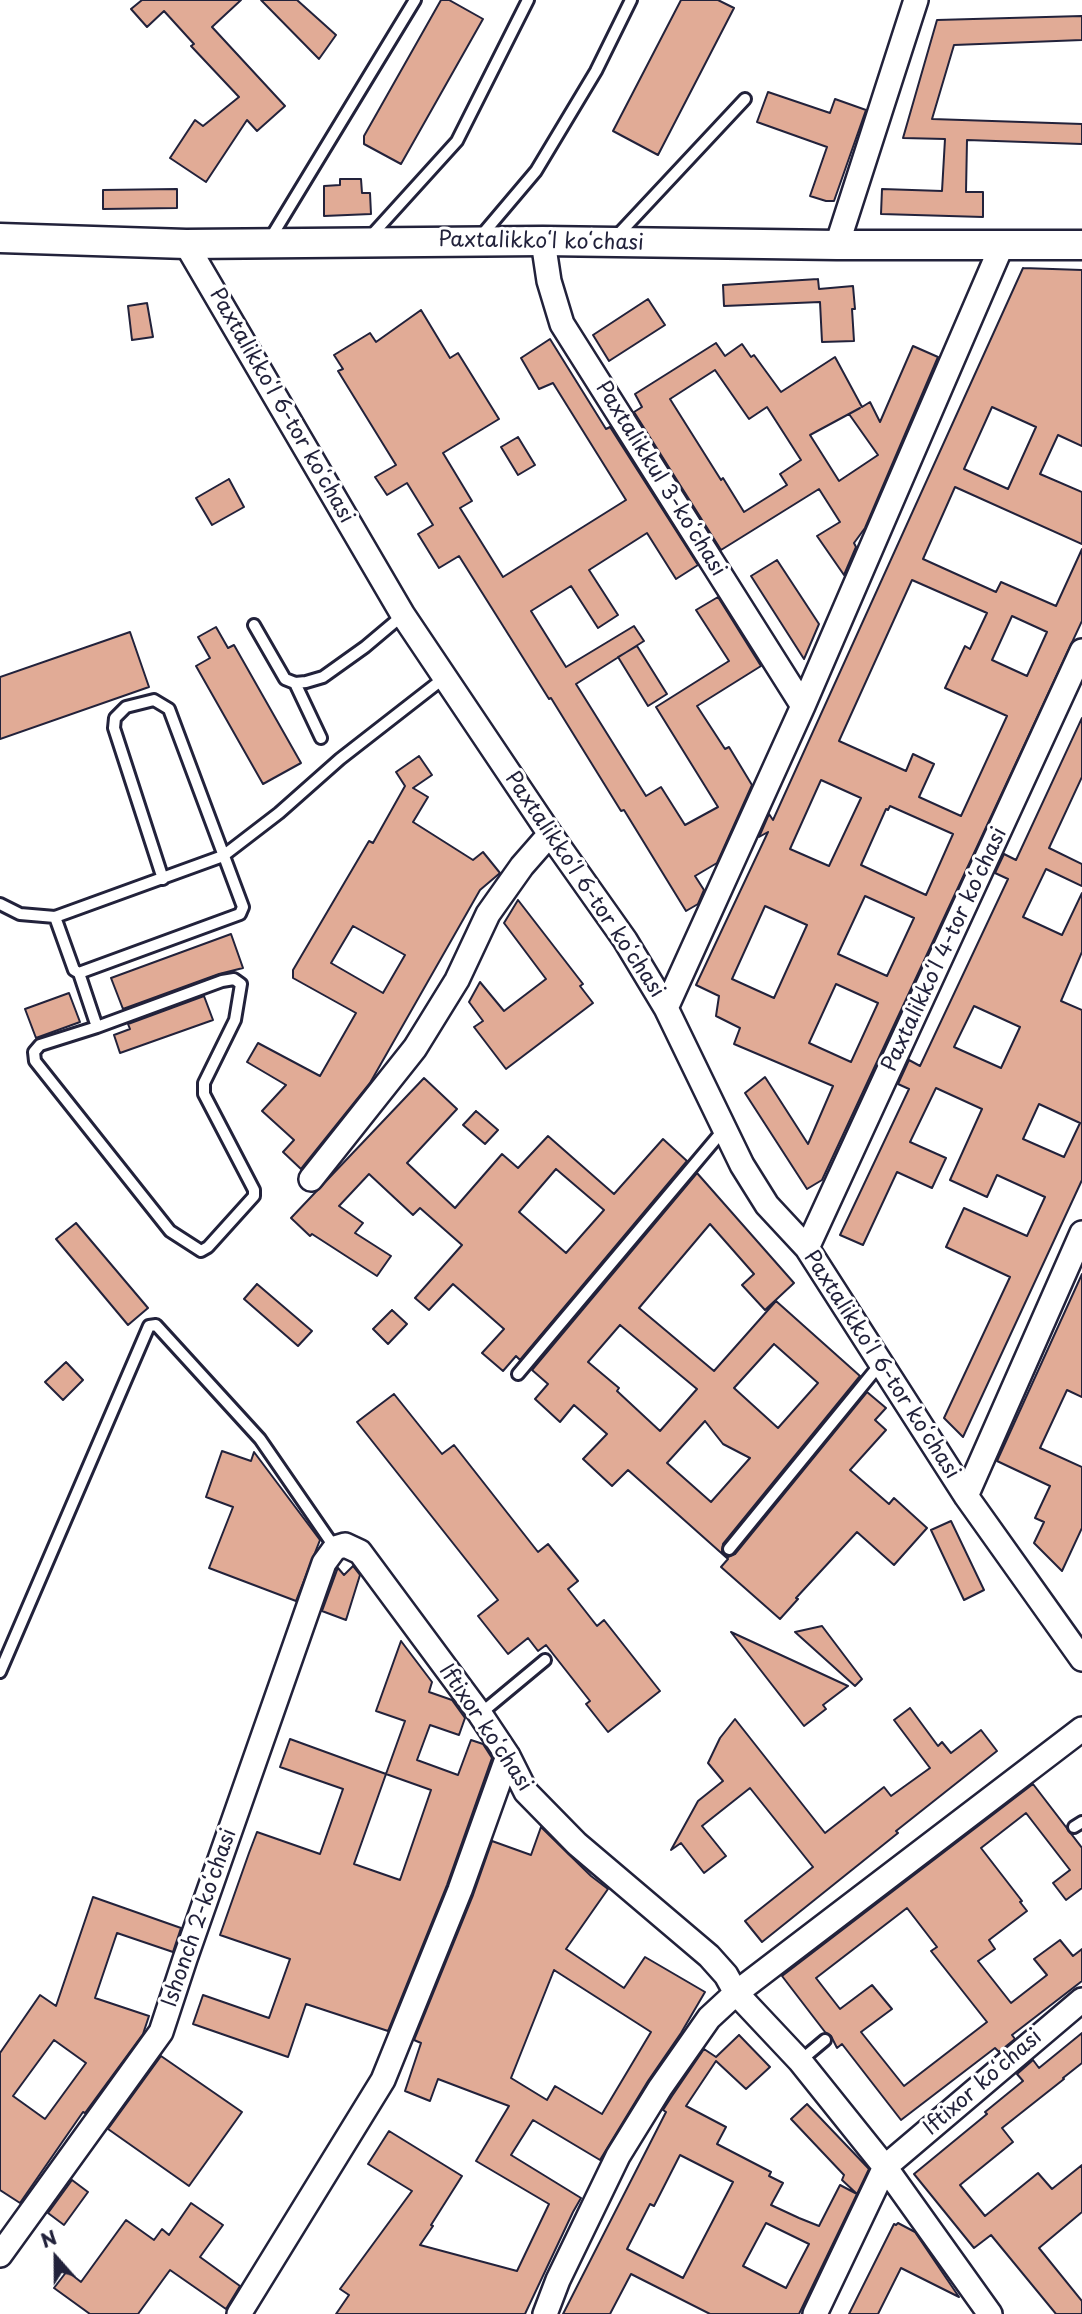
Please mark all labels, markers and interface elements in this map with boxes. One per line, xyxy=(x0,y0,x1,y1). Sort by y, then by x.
street label: Paxtalikkoʻl koʻchasi xyxy=(438,228,644,256)
street label: Paxtalikkoʻl 6-tor koʻchasi xyxy=(203,284,359,528)
street label: Paxtalikkul 3-koʻchasi xyxy=(590,377,730,581)
street label: Paxtalikkoʻl 6-tor koʻchasi xyxy=(499,767,669,1003)
street label: Paxtalikkoʻl 4-tor koʻchasi xyxy=(877,824,1013,1076)
street label: Paxtalikkoʻl 6-tor koʻchasi xyxy=(798,1246,964,1484)
street label: Iftixor koʻchasi xyxy=(433,1659,537,1797)
street label: Ishonch 2-koʻchasi xyxy=(158,1825,242,2011)
street label: Iftixor koʻchasi xyxy=(919,2025,1047,2141)
north arrow xyxy=(21,2223,91,2293)
text: N xyxy=(36,2223,61,2254)

